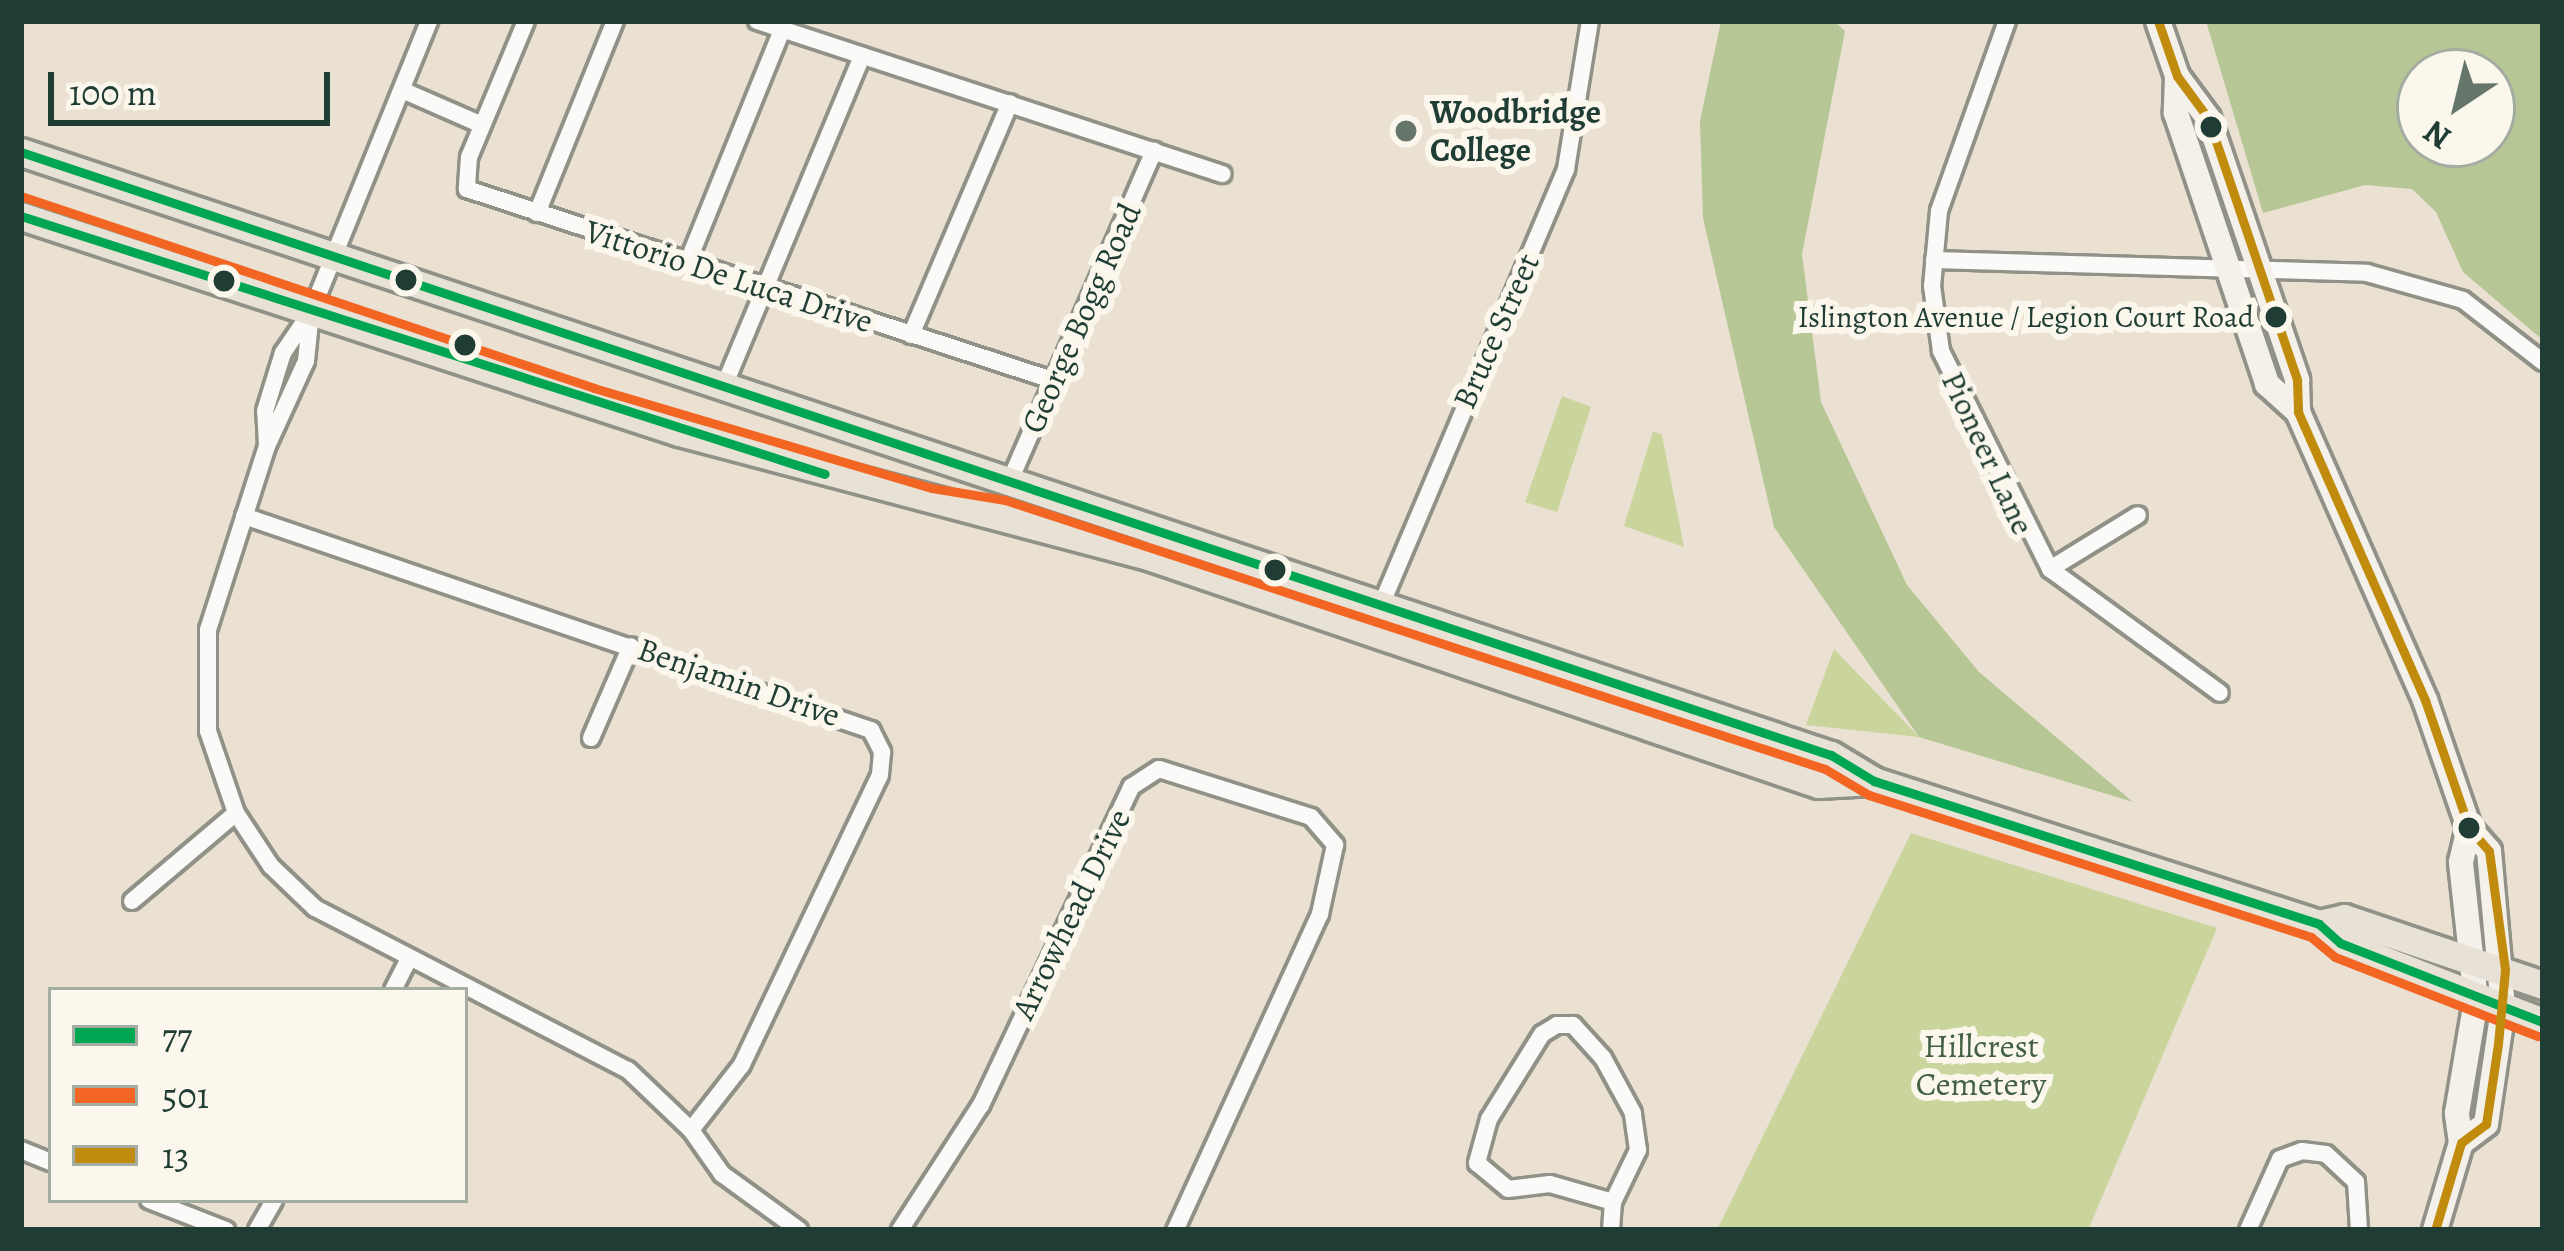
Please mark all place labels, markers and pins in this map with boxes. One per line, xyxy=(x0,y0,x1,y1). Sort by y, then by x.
place label: Woodbridge College xyxy=(1430,92,1601,170)
unlabelled marker xyxy=(2200,116,2222,138)
marker: Woodbridge College xyxy=(1393,118,1419,144)
unlabelled marker xyxy=(395,269,417,291)
unlabelled marker xyxy=(213,270,235,292)
place label: Islington Avenue / Legion Court Road xyxy=(1798,299,2254,335)
marker: Islington Avenue / Legion Court Road xyxy=(2265,306,2287,328)
unlabelled marker xyxy=(454,334,476,356)
unlabelled marker xyxy=(1264,559,1286,581)
unlabelled marker xyxy=(2458,817,2480,839)

